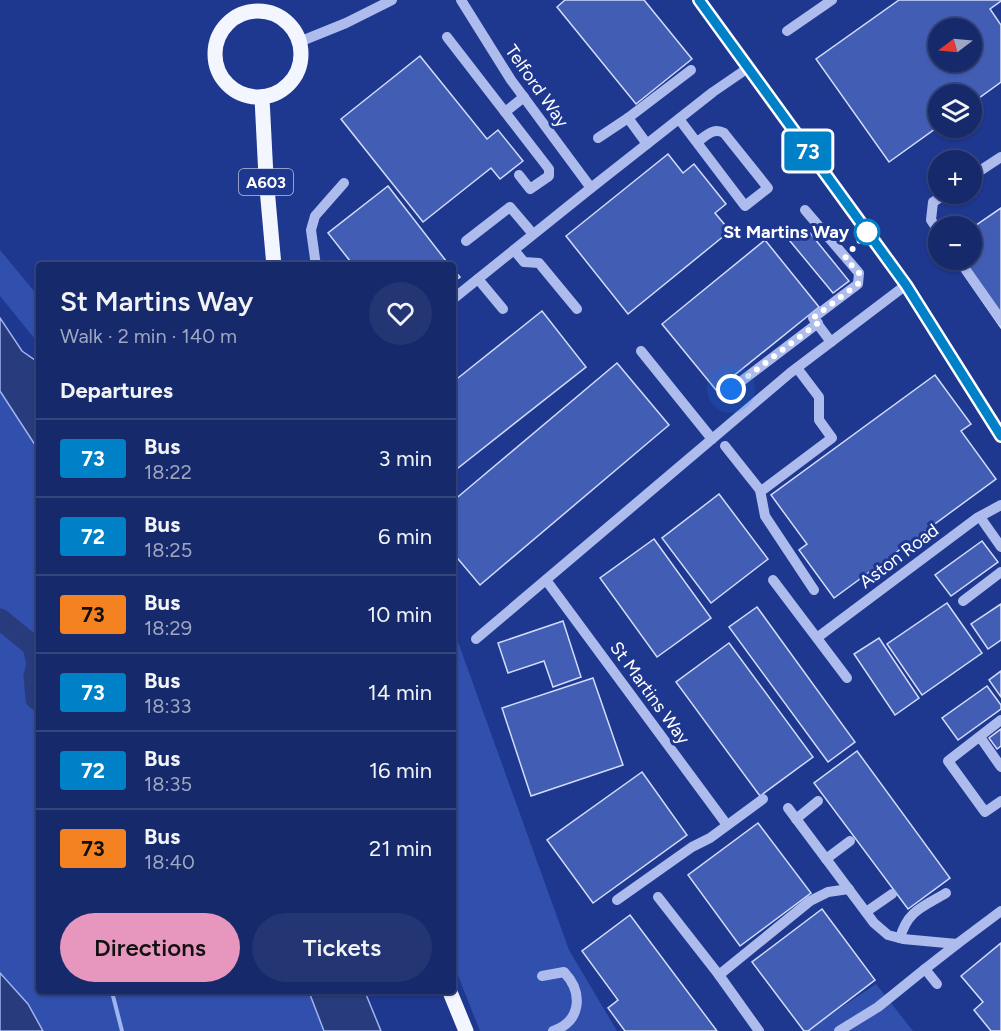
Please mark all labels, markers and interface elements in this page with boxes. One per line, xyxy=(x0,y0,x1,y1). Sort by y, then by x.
north arrow xyxy=(928,18,982,72)
map controls xyxy=(928,18,982,270)
street label: Telford Way xyxy=(501,40,574,132)
button: layers xyxy=(928,84,982,138)
line badge: 73 xyxy=(781,132,835,170)
text: 73 xyxy=(796,139,820,164)
button: + xyxy=(928,150,982,204)
road number: A603 xyxy=(239,169,293,195)
button: − xyxy=(928,216,982,270)
marker: St Martins Way xyxy=(854,219,880,245)
place label: St Martins Way xyxy=(723,221,850,243)
button: heart xyxy=(369,282,432,345)
text: St Martins Way xyxy=(60,284,253,318)
text: Walk · 2 min · 140 m xyxy=(60,324,237,348)
your location xyxy=(716,374,746,404)
text: Departures xyxy=(60,377,173,404)
text: Bus xyxy=(144,433,180,460)
text: 3 min xyxy=(378,445,432,472)
text: 73 xyxy=(81,446,105,471)
text: 18:22 xyxy=(144,460,192,484)
text: Bus xyxy=(144,511,180,538)
street label: Aston Road xyxy=(855,519,943,593)
text: 6 min xyxy=(378,523,432,550)
text: 72 xyxy=(81,524,105,549)
text: 18:25 xyxy=(144,538,192,562)
text: Bus xyxy=(144,589,180,616)
text: 10 min xyxy=(367,601,432,628)
text: 73 xyxy=(81,602,105,627)
text: 18:29 xyxy=(144,616,192,640)
street label: St Martins Way xyxy=(605,637,695,749)
text: Bus xyxy=(144,667,180,694)
text: 14 min xyxy=(368,679,432,706)
text: 73 xyxy=(81,680,105,705)
text: 18:33 xyxy=(144,694,191,718)
text: Bus xyxy=(144,745,180,772)
text: 16 min xyxy=(369,757,432,784)
text: 72 xyxy=(81,758,105,783)
text: 18:35 xyxy=(144,772,192,796)
text: Bus xyxy=(144,823,180,850)
text: 21 min xyxy=(369,835,432,862)
text: 73 xyxy=(81,836,105,861)
text: 18:40 xyxy=(144,850,195,874)
button: Directions xyxy=(60,913,240,982)
button: Tickets xyxy=(252,913,432,982)

